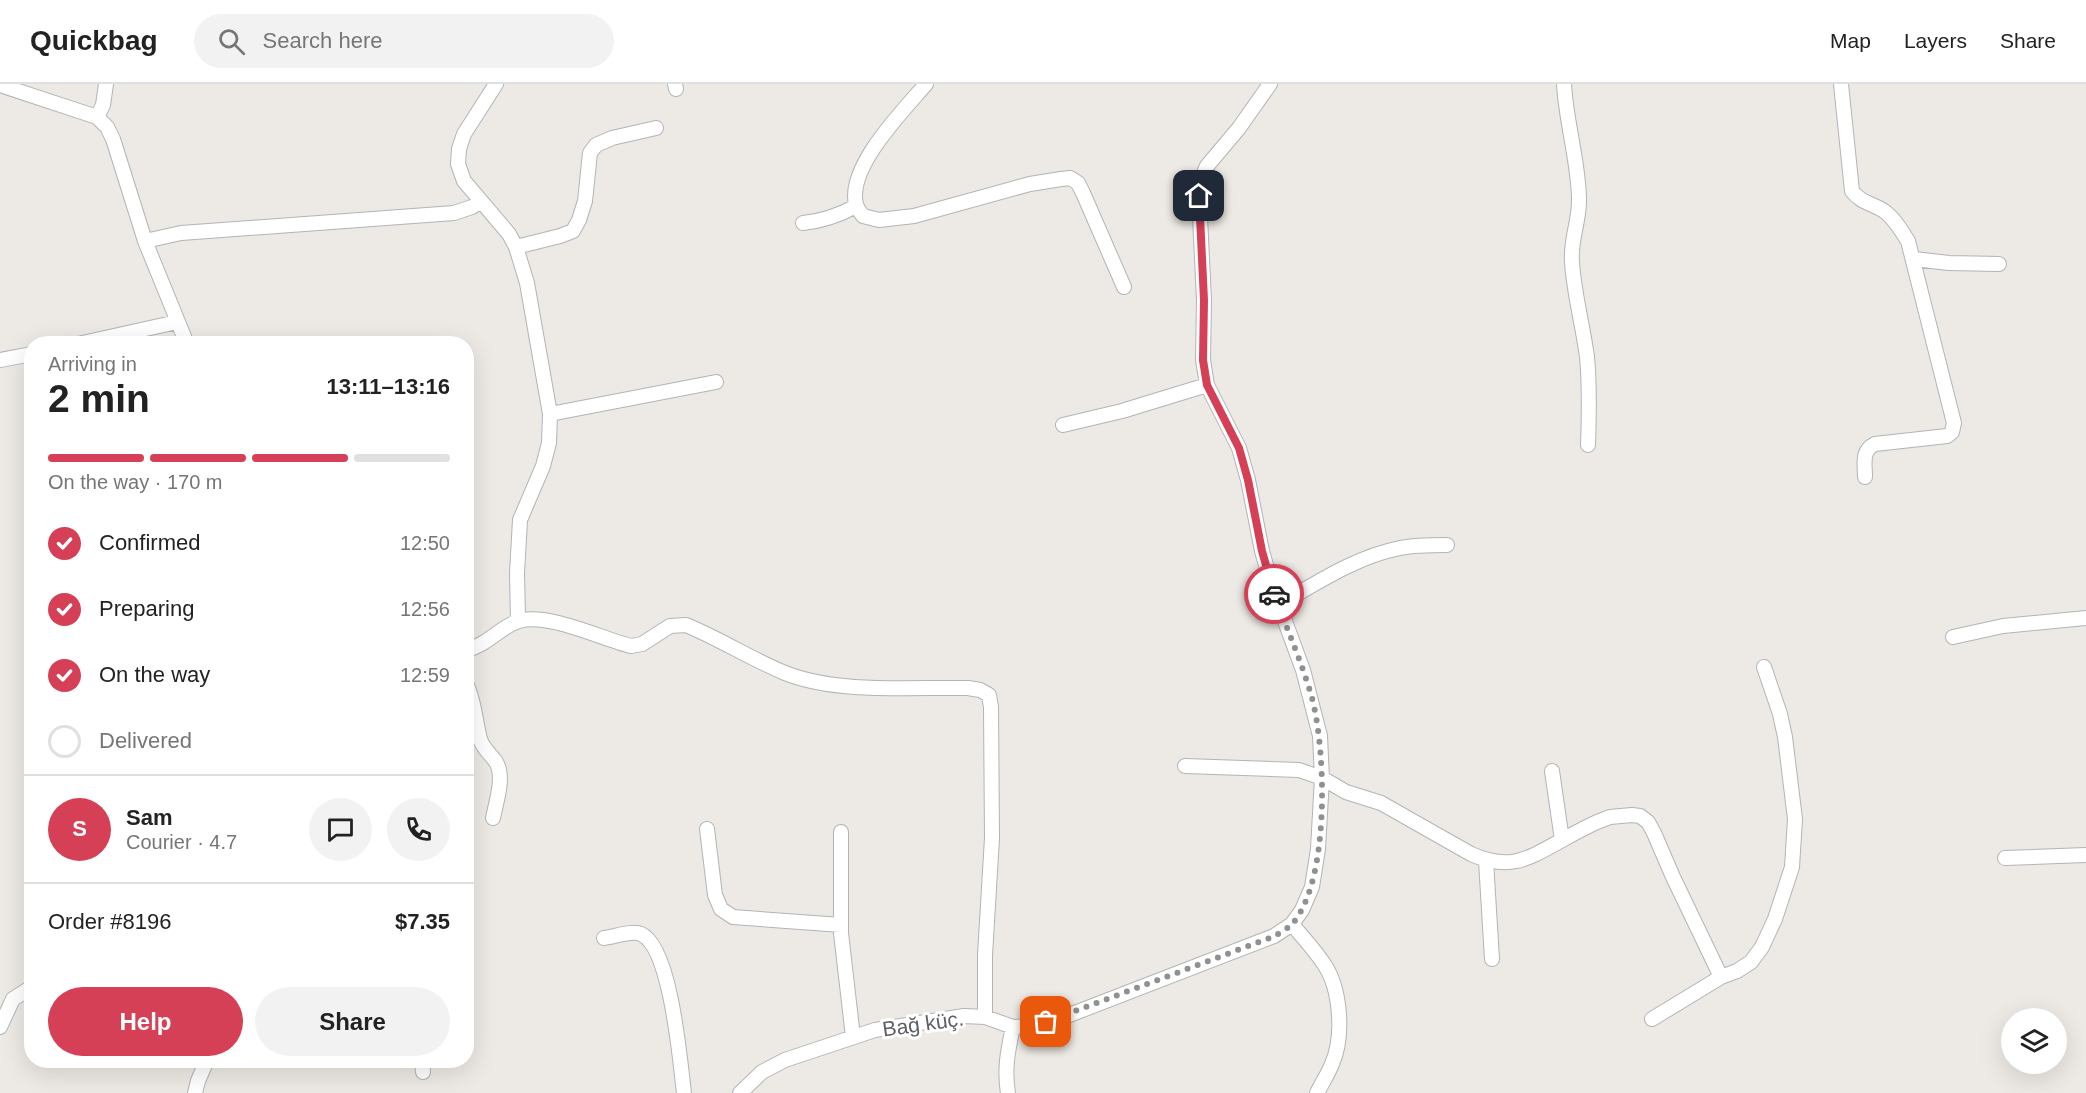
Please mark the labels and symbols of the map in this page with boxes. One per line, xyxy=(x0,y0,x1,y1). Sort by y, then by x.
pin xyxy=(1173,170,1224,221)
courier xyxy=(1244,564,1304,624)
pin xyxy=(1020,996,1071,1047)
street label: Bağ küç. xyxy=(881,1006,965,1041)

